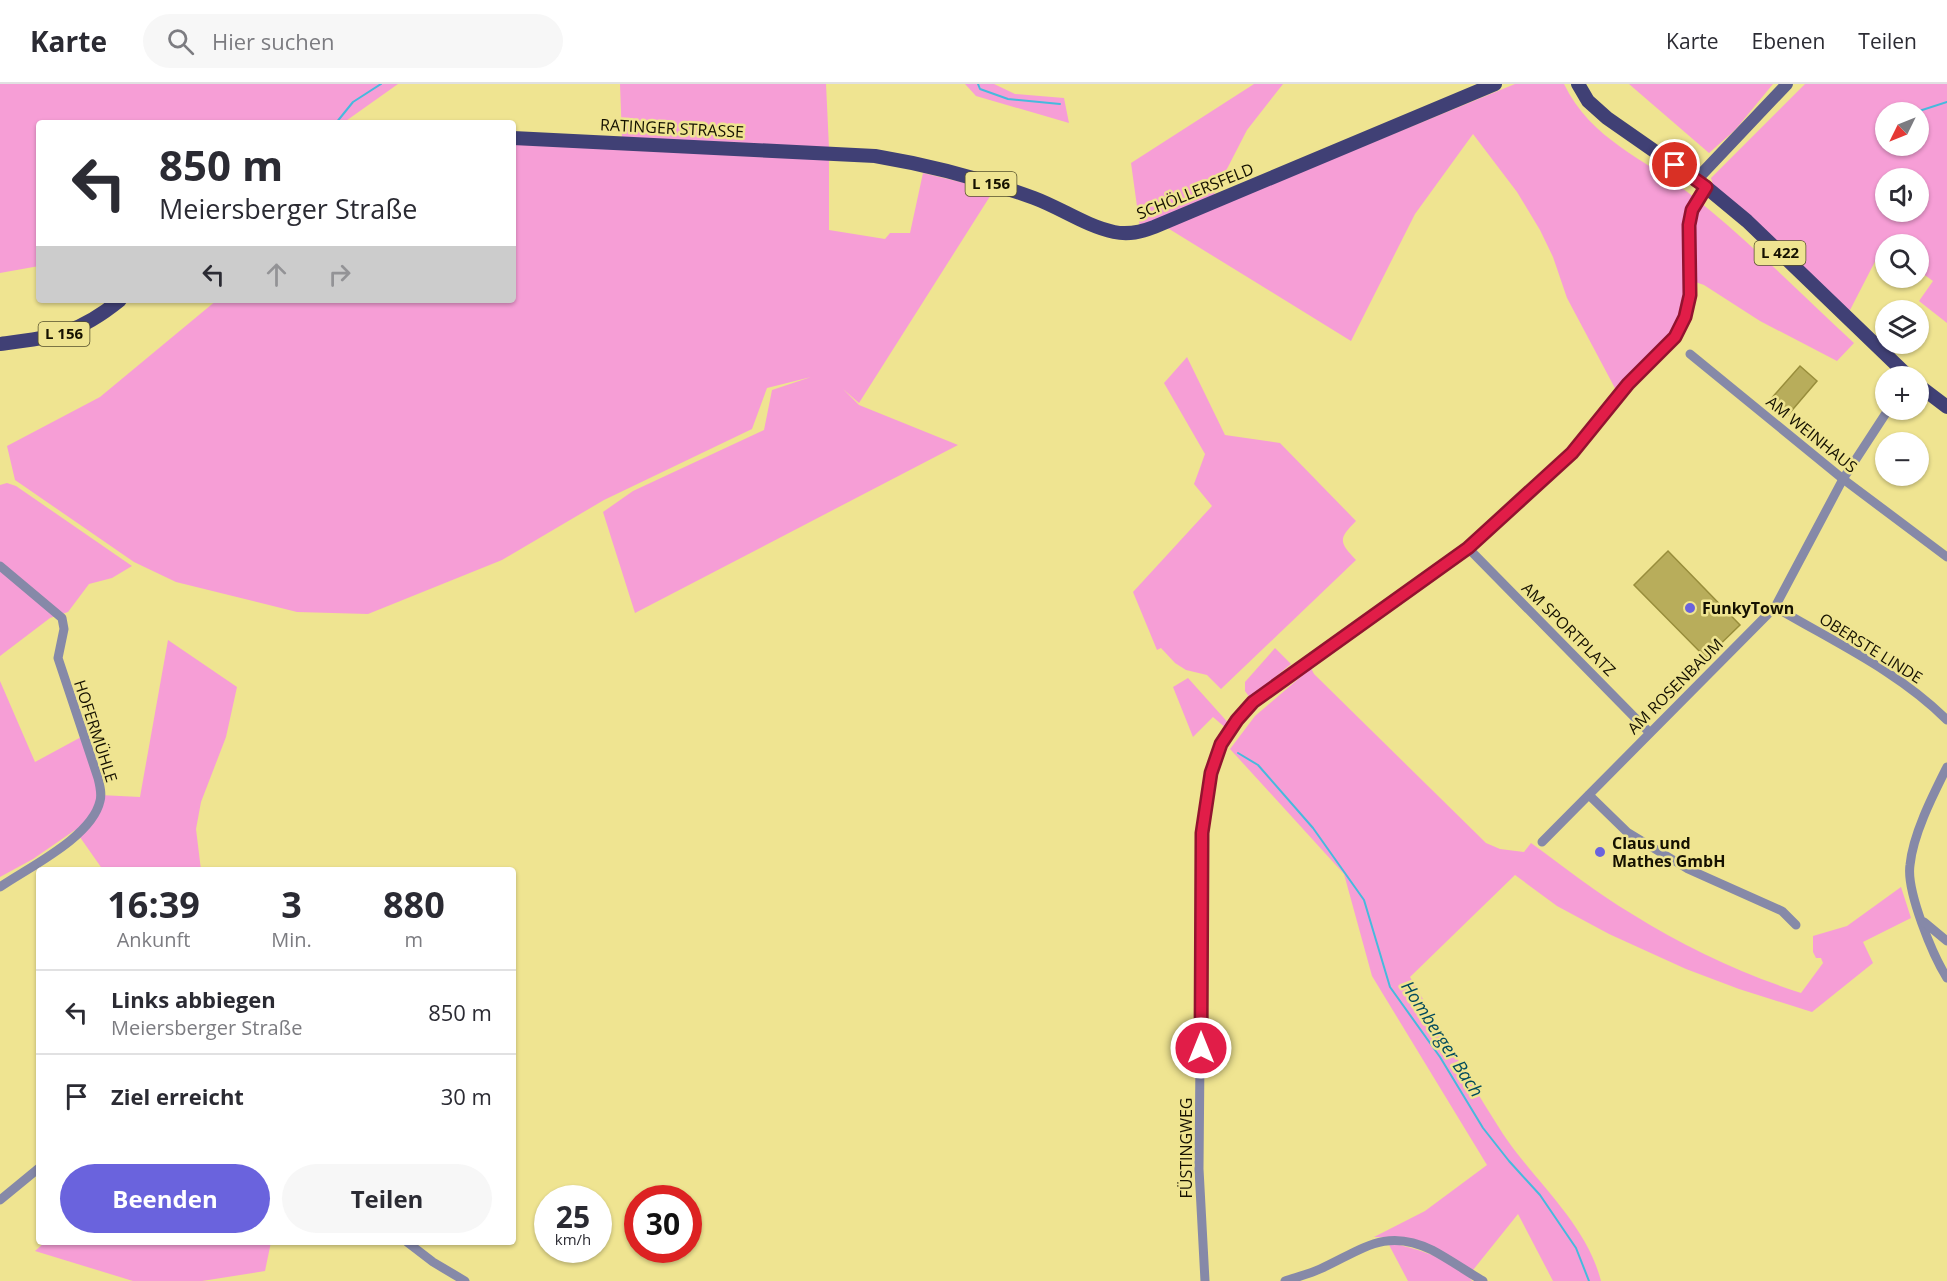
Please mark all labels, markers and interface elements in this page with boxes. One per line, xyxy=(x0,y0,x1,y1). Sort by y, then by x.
search box xyxy=(143,14,563,68)
text: Karte xyxy=(30,22,107,60)
icon: search xyxy=(164,25,197,58)
text: Hier suchen xyxy=(212,26,335,56)
text: Karte xyxy=(1666,27,1719,55)
text: Ebenen xyxy=(1752,27,1825,55)
text: Teilen xyxy=(1858,27,1917,55)
north arrow xyxy=(1875,102,1929,156)
map controls xyxy=(1875,102,1929,486)
street label: RATINGER STRASSE xyxy=(600,113,744,143)
text: 850 m xyxy=(159,136,283,193)
pin xyxy=(1649,139,1700,190)
icon: left xyxy=(60,144,138,222)
icon: arrive xyxy=(1658,148,1691,181)
street label: SCHÖLLERSFELD xyxy=(1133,157,1257,225)
button: sound xyxy=(1875,168,1929,222)
road number: L 156 xyxy=(966,172,1016,196)
text: Meiersberger Straße xyxy=(159,190,417,227)
button: search xyxy=(1875,234,1929,288)
road number: L 422 xyxy=(1754,241,1806,265)
icon: left xyxy=(197,258,230,291)
icon: ahead xyxy=(260,258,293,291)
icon: right xyxy=(323,258,356,291)
button: layers xyxy=(1875,300,1929,354)
road number: L 156 xyxy=(38,322,90,346)
button: + xyxy=(1875,366,1929,420)
street label: AM WEINHAUS xyxy=(1762,390,1862,478)
button: − xyxy=(1875,432,1929,486)
street label: AM SPORTPLATZ xyxy=(1517,577,1621,681)
place label: FunkyTown xyxy=(1702,597,1794,619)
marker: FunkyTown xyxy=(1683,601,1697,615)
street label: OBERSTE LINDE xyxy=(1815,608,1927,688)
street label: AM ROSENBAUM xyxy=(1622,633,1728,739)
street label: HOFERMÜHLE xyxy=(69,677,123,785)
place label: Claus und Mathes GmbH xyxy=(1612,832,1725,872)
marker: Claus und Mathes GmbH xyxy=(1593,845,1607,859)
text: 16:39 xyxy=(107,880,200,929)
text: 3 xyxy=(281,880,302,929)
text: 880 xyxy=(383,880,445,929)
text: Ankunft xyxy=(117,926,190,953)
text: Min. xyxy=(271,926,312,953)
text: m xyxy=(405,926,423,953)
water label: Homberger Bach xyxy=(1396,976,1489,1101)
text: Links abbiegen xyxy=(111,984,276,1014)
icon: left xyxy=(60,996,93,1029)
text: 850 m xyxy=(428,997,492,1027)
text: Meiersberger Straße xyxy=(111,1014,302,1041)
position arrow xyxy=(1169,1016,1233,1080)
icon: arrive xyxy=(60,1080,93,1113)
text: Ziel erreicht xyxy=(111,1081,244,1111)
text: 30 m xyxy=(441,1081,492,1111)
street label: FÜSTINGWEG xyxy=(1175,1098,1197,1198)
button: Beenden xyxy=(60,1164,270,1233)
button: Teilen xyxy=(282,1164,492,1233)
speed limit sign: 30 xyxy=(624,1185,702,1263)
text: 25 xyxy=(556,1196,590,1237)
text: km/h xyxy=(555,1229,591,1249)

